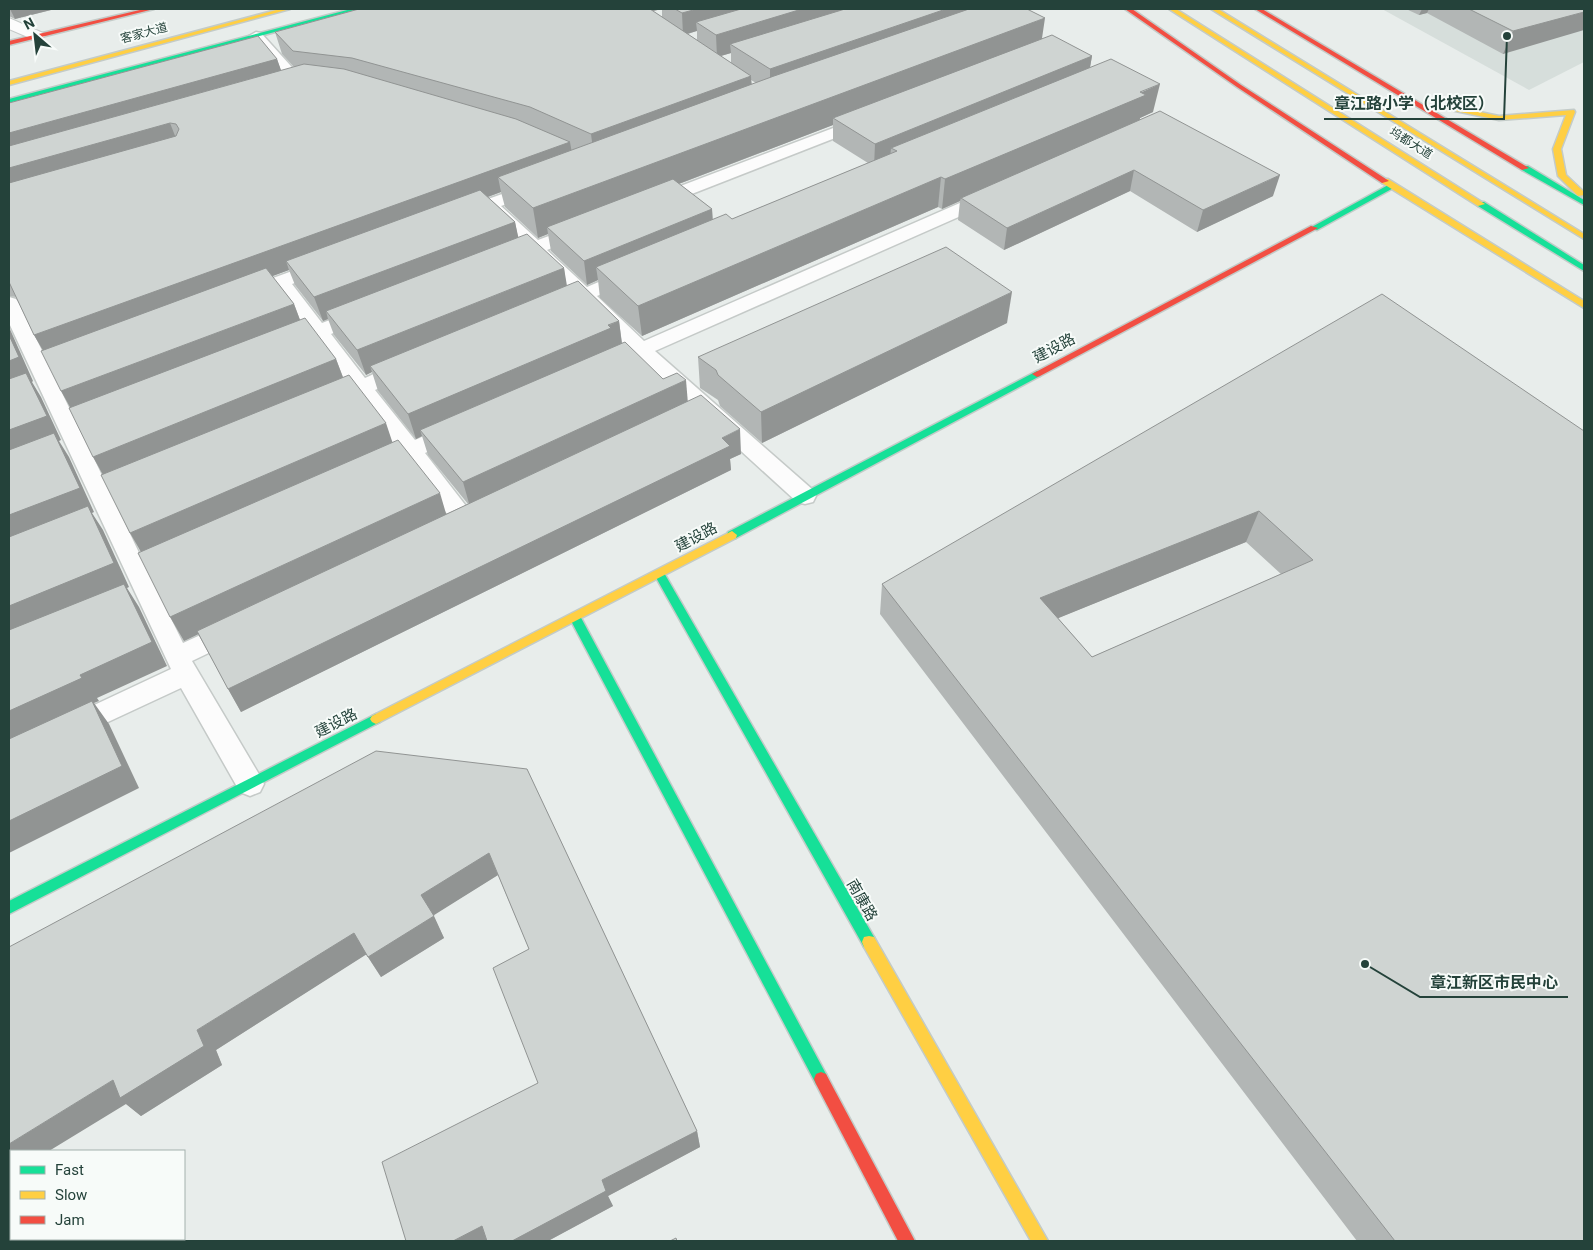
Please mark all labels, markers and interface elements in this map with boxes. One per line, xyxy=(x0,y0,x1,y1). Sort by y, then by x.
north arrow xyxy=(10,10,60,60)
text: N xyxy=(21,14,37,33)
street label: 客家大道 xyxy=(119,20,169,46)
callout: 章江路小学（北校区） xyxy=(1324,88,1504,119)
text: 章江路小学（北校区） xyxy=(1334,94,1494,113)
street label: 坞都大道 xyxy=(1387,124,1435,162)
street label: 建设路 xyxy=(1030,329,1078,367)
street label: 建设路 xyxy=(672,518,720,556)
street label: 建设路 xyxy=(312,705,360,741)
street label: 南康路 xyxy=(843,876,881,924)
callout: 章江新区市民中心 xyxy=(1420,966,1568,997)
text: 章江新区市民中心 xyxy=(1430,973,1558,992)
legend xyxy=(10,1150,185,1240)
text: Fast xyxy=(55,1161,84,1179)
text: Slow xyxy=(55,1186,87,1204)
text: Jam xyxy=(55,1211,85,1229)

